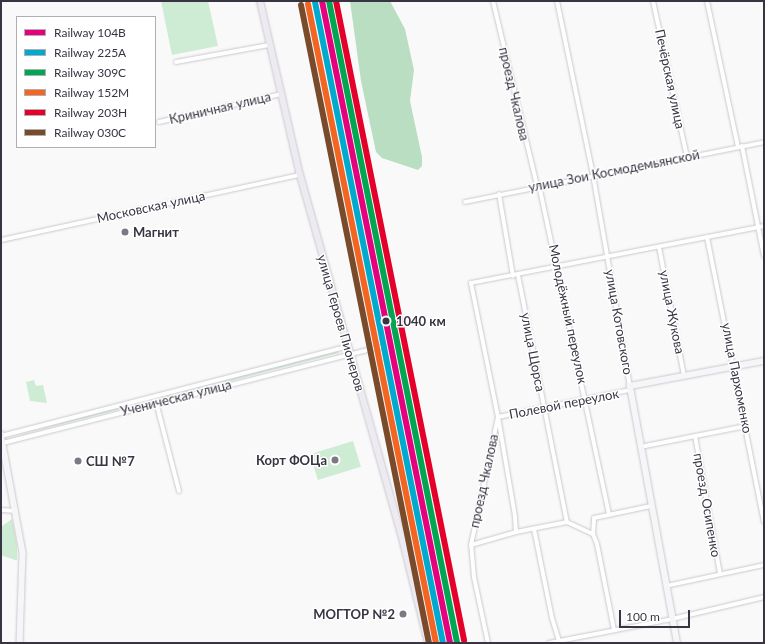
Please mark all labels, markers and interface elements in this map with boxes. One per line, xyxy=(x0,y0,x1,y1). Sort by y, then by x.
legend xyxy=(16,16,156,148)
text: Railway 104В xyxy=(54,25,126,40)
street label: Печёрская улица xyxy=(652,28,688,130)
text: Railway 225А xyxy=(54,45,126,60)
street label: проезд Чкалова xyxy=(496,46,532,142)
text: Railway 309С xyxy=(54,65,126,80)
text: Railway 152М xyxy=(54,85,129,100)
street label: Криничная улица xyxy=(168,89,272,127)
text: Railway 203Н xyxy=(54,105,127,120)
text: Railway 030C xyxy=(54,125,126,140)
street label: улица Зои Космодемьянской xyxy=(527,147,701,195)
street label: Московская улица xyxy=(95,188,207,226)
place label: Магнит xyxy=(133,224,179,240)
marker: Магнит xyxy=(120,227,130,237)
street label: Молодёжный переулок xyxy=(546,243,590,385)
street label: улица Героев Пионеров xyxy=(314,253,368,393)
street label: улица Котовского xyxy=(602,268,636,376)
street label: улица Жукова xyxy=(656,269,688,355)
street label: улица Щорса xyxy=(518,311,548,393)
place label: 1040 км xyxy=(396,313,446,329)
marker: 1040 км xyxy=(379,314,393,328)
street label: улица Пархоменко xyxy=(719,321,755,435)
street label: Ученическая улица xyxy=(119,377,233,419)
street label: Полевой переулок xyxy=(508,386,620,422)
street label: проезд Чкалова xyxy=(466,433,502,529)
place label: Корт ФОЦа xyxy=(256,452,327,468)
street label: проезд Осипенко xyxy=(690,452,724,558)
place label: СШ №7 xyxy=(86,453,135,469)
marker: Корт ФОЦа xyxy=(330,455,340,465)
marker: СШ №7 xyxy=(73,456,83,466)
scale bar xyxy=(621,602,692,628)
place label: МОГТОР №2 xyxy=(313,606,395,622)
marker: МОГТОР №2 xyxy=(398,609,408,619)
text: 100 m xyxy=(626,609,660,624)

